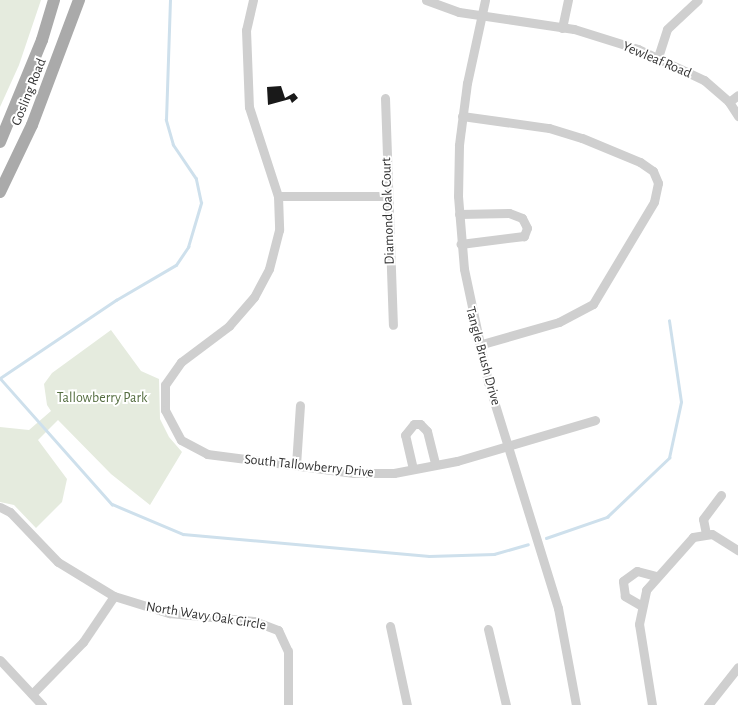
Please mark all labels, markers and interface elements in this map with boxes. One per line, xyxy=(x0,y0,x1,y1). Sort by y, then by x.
street label: Yewleaf Road xyxy=(620,38,694,82)
street label: Gosling Road xyxy=(8,56,50,128)
street label: Diamond Oak Court xyxy=(378,157,398,265)
street label: Tangle Brush Drive xyxy=(462,305,504,407)
park label: Tallowberry Park xyxy=(57,390,147,406)
street label: South Tallowberry Drive xyxy=(243,451,375,481)
street label: North Wavy Oak Circle xyxy=(145,598,267,634)

